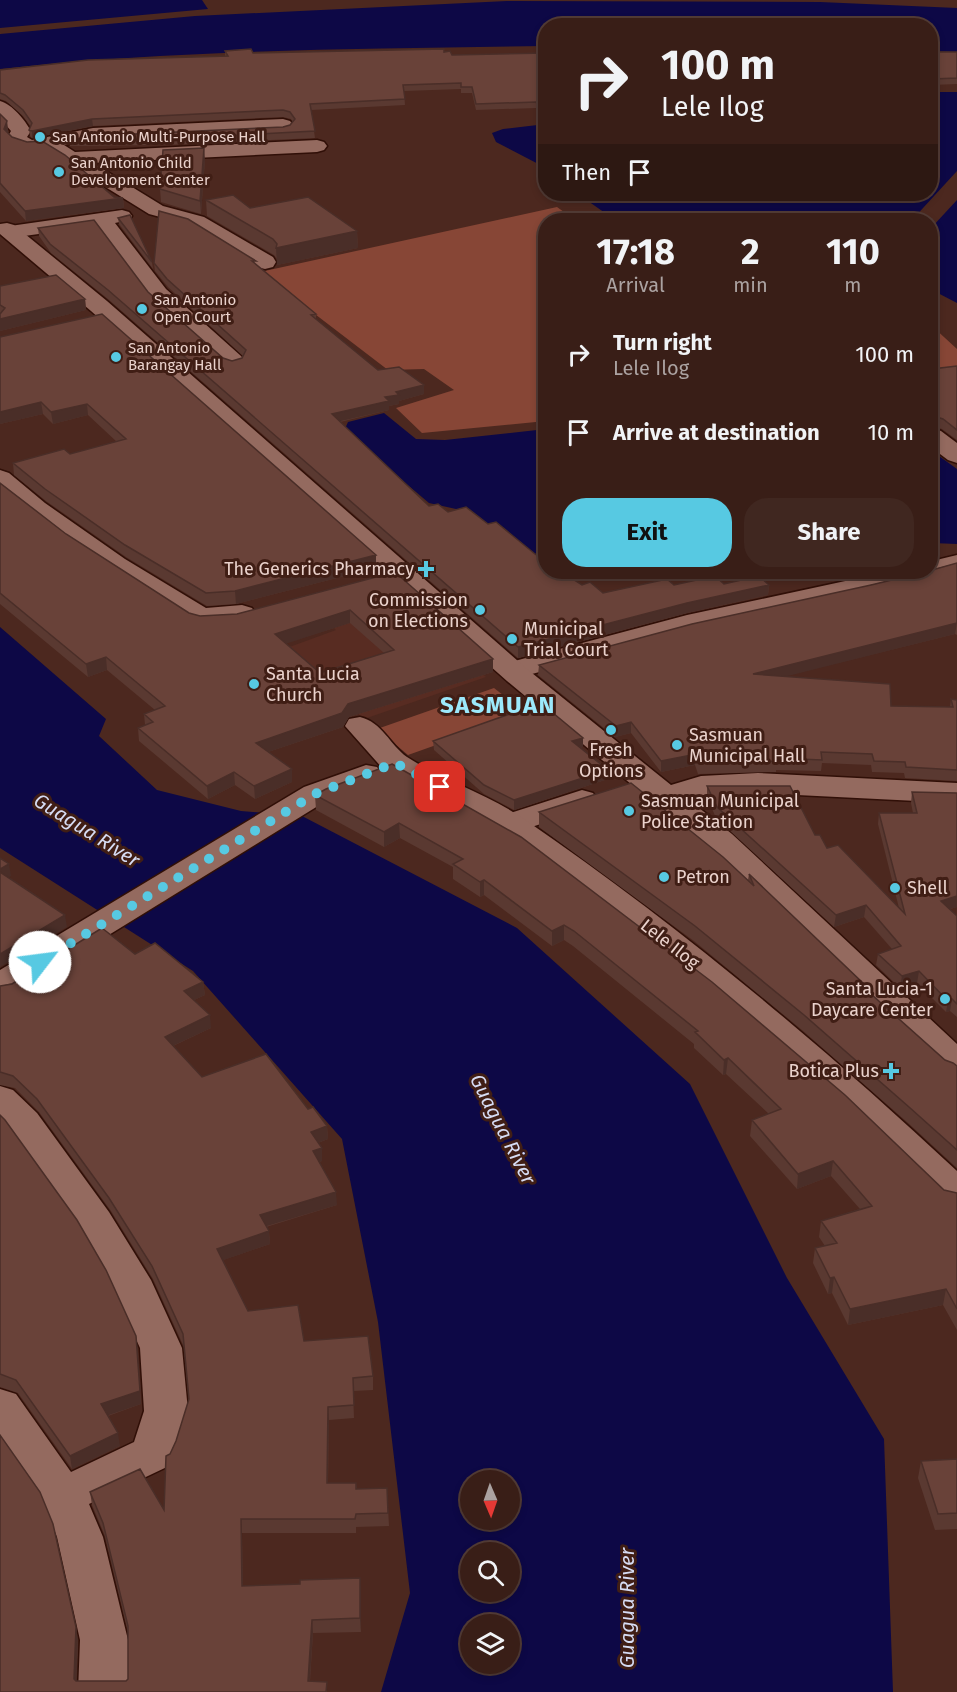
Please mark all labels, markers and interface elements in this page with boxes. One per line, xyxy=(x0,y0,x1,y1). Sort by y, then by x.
text: 100 m xyxy=(661,40,775,90)
icon: right xyxy=(562,42,640,120)
text: Lele Ilog xyxy=(661,91,764,123)
place label: San Antonio Multi-Purpose Hall xyxy=(52,128,266,146)
marker: San Antonio Multi-Purpose Hall xyxy=(33,130,47,144)
place label: San Antonio Child Development Center xyxy=(71,154,210,189)
icon: arrive xyxy=(623,156,656,189)
text: Then xyxy=(562,159,611,186)
marker: San Antonio Child Development Center xyxy=(52,165,66,179)
text: 17:18 xyxy=(596,230,675,274)
text: 2 xyxy=(741,230,760,274)
text: 110 xyxy=(826,230,880,274)
text: Arrival xyxy=(606,273,665,297)
text: min xyxy=(733,273,768,297)
text: m xyxy=(844,273,861,297)
place label: San Antonio Open Court xyxy=(154,291,236,326)
marker: San Antonio Open Court xyxy=(135,302,149,316)
text: Turn right xyxy=(613,329,712,356)
icon: right xyxy=(562,338,595,371)
place label: San Antonio Barangay Hall xyxy=(128,339,222,374)
text: 100 m xyxy=(855,341,914,368)
marker: San Antonio Barangay Hall xyxy=(109,350,123,364)
text: Lele Ilog xyxy=(613,356,689,380)
icon: arrive xyxy=(562,416,595,449)
text: Arrive at destination xyxy=(613,419,820,446)
text: 10 m xyxy=(868,419,914,446)
button: Exit xyxy=(562,498,732,567)
button: Share xyxy=(744,498,914,567)
place label: The Generics Pharmacy xyxy=(224,558,414,580)
marker: The Generics Pharmacy xyxy=(419,562,433,576)
place label: Commission on Elections xyxy=(368,589,468,632)
marker: Commission on Elections xyxy=(473,603,487,617)
place label: Municipal Trial Court xyxy=(524,618,609,661)
marker: Municipal Trial Court xyxy=(505,632,519,646)
place label: Santa Lucia Church xyxy=(266,663,360,706)
marker: Santa Lucia Church xyxy=(247,677,261,691)
district label: SASMUAN xyxy=(440,691,556,719)
marker: Fresh Options xyxy=(604,723,618,737)
place label: Sasmuan Municipal Hall xyxy=(689,724,805,767)
marker: Sasmuan Municipal Hall xyxy=(670,738,684,752)
place label: Fresh Options xyxy=(579,739,643,782)
pin xyxy=(414,761,465,812)
icon: arrive xyxy=(423,770,456,803)
water label: Guagua River xyxy=(30,788,146,873)
place label: Sasmuan Municipal Police Station xyxy=(641,790,799,833)
marker: Sasmuan Municipal Police Station xyxy=(622,804,636,818)
place label: Petron xyxy=(676,866,730,888)
marker: Petron xyxy=(657,870,671,884)
place label: Shell xyxy=(907,877,948,899)
marker: Shell xyxy=(888,881,902,895)
street label: Lele Ilog xyxy=(636,914,704,974)
position arrow xyxy=(8,930,72,994)
place label: Santa Lucia-1 Daycare Center xyxy=(811,978,933,1021)
marker: Santa Lucia-1 Daycare Center xyxy=(938,992,952,1006)
place label: Botica Plus xyxy=(789,1060,879,1082)
marker: Botica Plus xyxy=(884,1064,898,1078)
water label: Guagua River xyxy=(465,1070,542,1189)
north arrow xyxy=(460,1470,520,1530)
map controls xyxy=(460,1470,520,1674)
button: search xyxy=(460,1542,520,1602)
water label: Guagua River xyxy=(615,1547,639,1668)
button: layers xyxy=(460,1614,520,1674)

